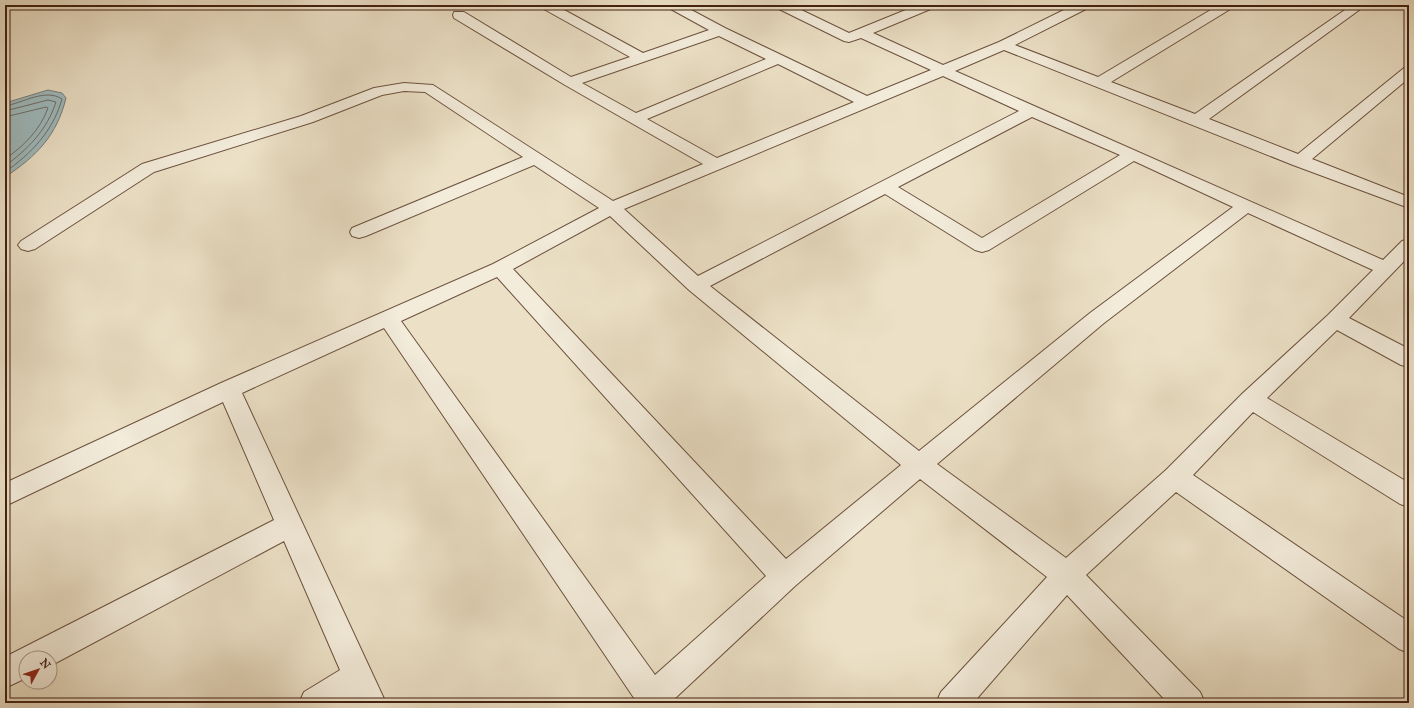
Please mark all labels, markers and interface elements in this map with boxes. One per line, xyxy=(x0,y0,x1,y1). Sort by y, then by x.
north arrow xyxy=(18,650,58,690)
text: N xyxy=(37,656,54,672)

